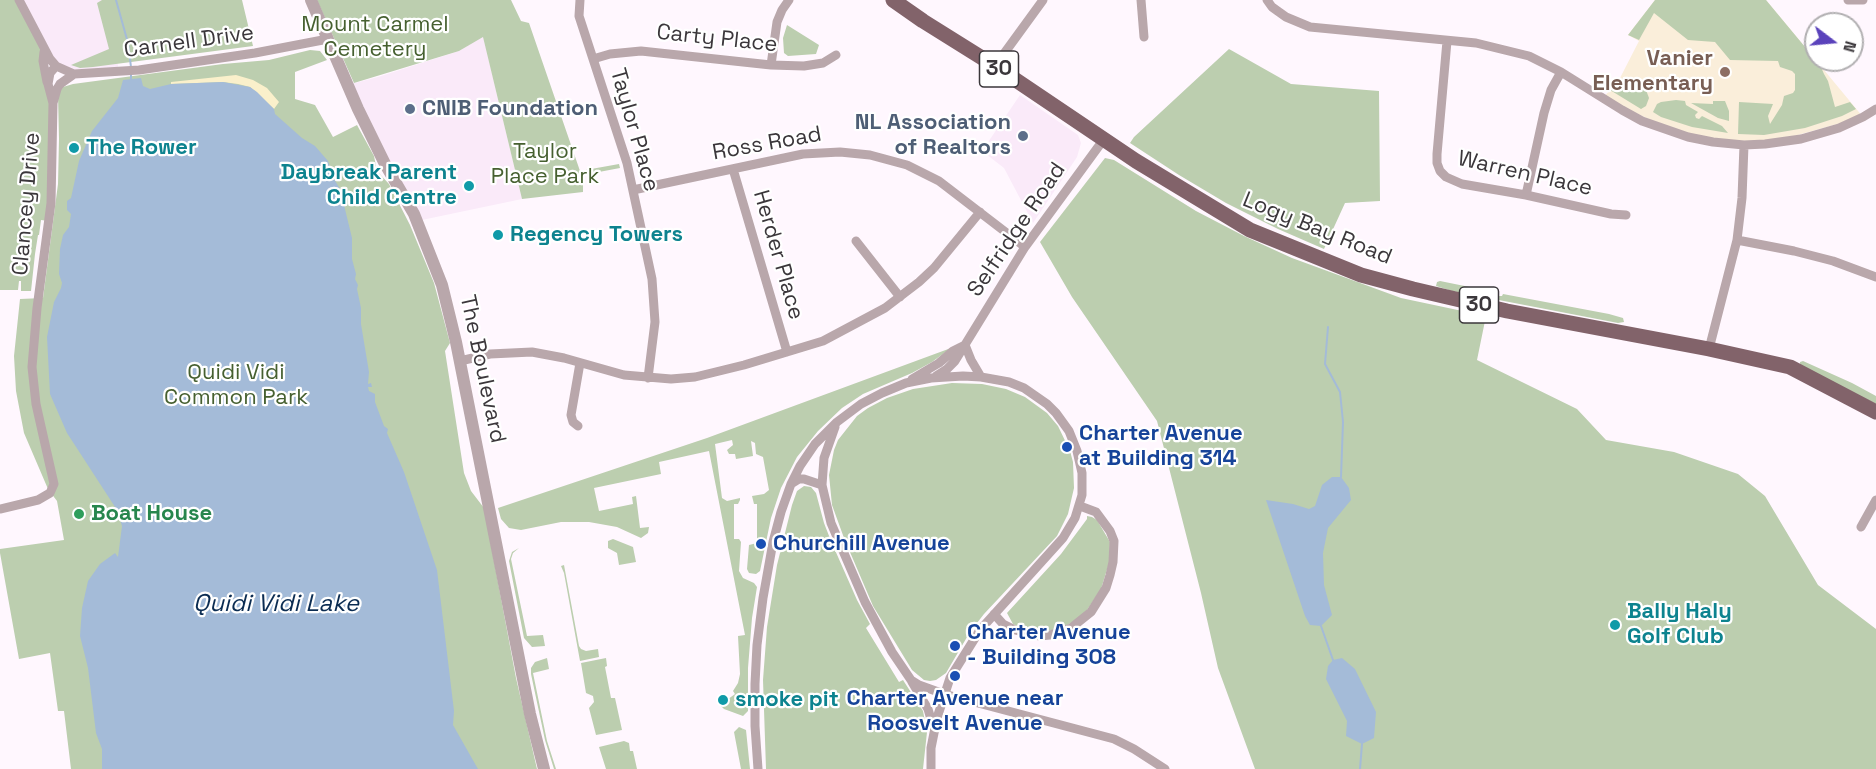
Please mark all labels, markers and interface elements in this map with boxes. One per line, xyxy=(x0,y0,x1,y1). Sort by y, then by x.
park label: Mount Carmel Cemetery xyxy=(301,12,449,63)
north arrow xyxy=(1804,12,1864,72)
street label: Carnell Drive xyxy=(122,20,256,64)
street label: Carty Place xyxy=(655,20,779,58)
text: N xyxy=(1838,38,1861,55)
place label: Vanier Elementary xyxy=(1593,46,1713,98)
road number: 30 xyxy=(980,51,1018,87)
street label: Taylor Place xyxy=(604,65,664,195)
marker: Vanier Elementary xyxy=(1718,65,1732,79)
place label: CNIB Foundation xyxy=(422,96,598,122)
marker: CNIB Foundation xyxy=(403,102,417,116)
place label: NL Association of Realtors xyxy=(855,110,1011,162)
street label: Ross Road xyxy=(710,121,824,167)
marker: NL Association of Realtors xyxy=(1016,129,1030,143)
street label: Clancey Drive xyxy=(8,131,46,277)
place label: The Rower xyxy=(86,135,197,161)
park label: Taylor Place Park xyxy=(491,139,599,190)
marker: The Rower xyxy=(67,141,81,155)
street label: Warren Place xyxy=(1455,146,1595,202)
street label: Selfridge Road xyxy=(962,158,1072,302)
place label: Daybreak Parent Child Centre xyxy=(281,160,457,212)
marker: Daybreak Parent Child Centre xyxy=(462,179,476,193)
street label: Herder Place xyxy=(747,187,809,323)
street label: Logy Bay Road xyxy=(1238,187,1396,271)
place label: Regency Towers xyxy=(510,222,683,248)
marker: Regency Towers xyxy=(491,228,505,242)
road number: 30 xyxy=(1460,287,1498,323)
street label: The Boulevard xyxy=(453,292,511,446)
park label: Quidi Vidi Common Park xyxy=(164,360,308,412)
place label: Charter Avenue at Building 314 xyxy=(1079,421,1243,472)
marker: Charter Avenue at Building 314 xyxy=(1060,440,1074,454)
place label: Boat House xyxy=(91,501,212,527)
marker: Boat House xyxy=(72,507,86,521)
place label: Churchill Avenue xyxy=(773,531,950,557)
marker: Churchill Avenue xyxy=(754,537,768,551)
water label: Quidi Vidi Lake xyxy=(193,590,359,618)
place label: Bally Haly Golf Club xyxy=(1627,599,1732,650)
marker: Bally Haly Golf Club xyxy=(1608,618,1622,632)
place label: Charter Avenue - Building 308 xyxy=(967,620,1131,672)
marker: Charter Avenue - Building 308 xyxy=(948,639,962,653)
marker: Charter Avenue near Roosvelt Avenue xyxy=(948,669,962,683)
place label: Charter Avenue near Roosvelt Avenue xyxy=(847,686,1063,738)
place label: smoke pit xyxy=(735,687,839,713)
marker: smoke pit xyxy=(716,693,730,707)

